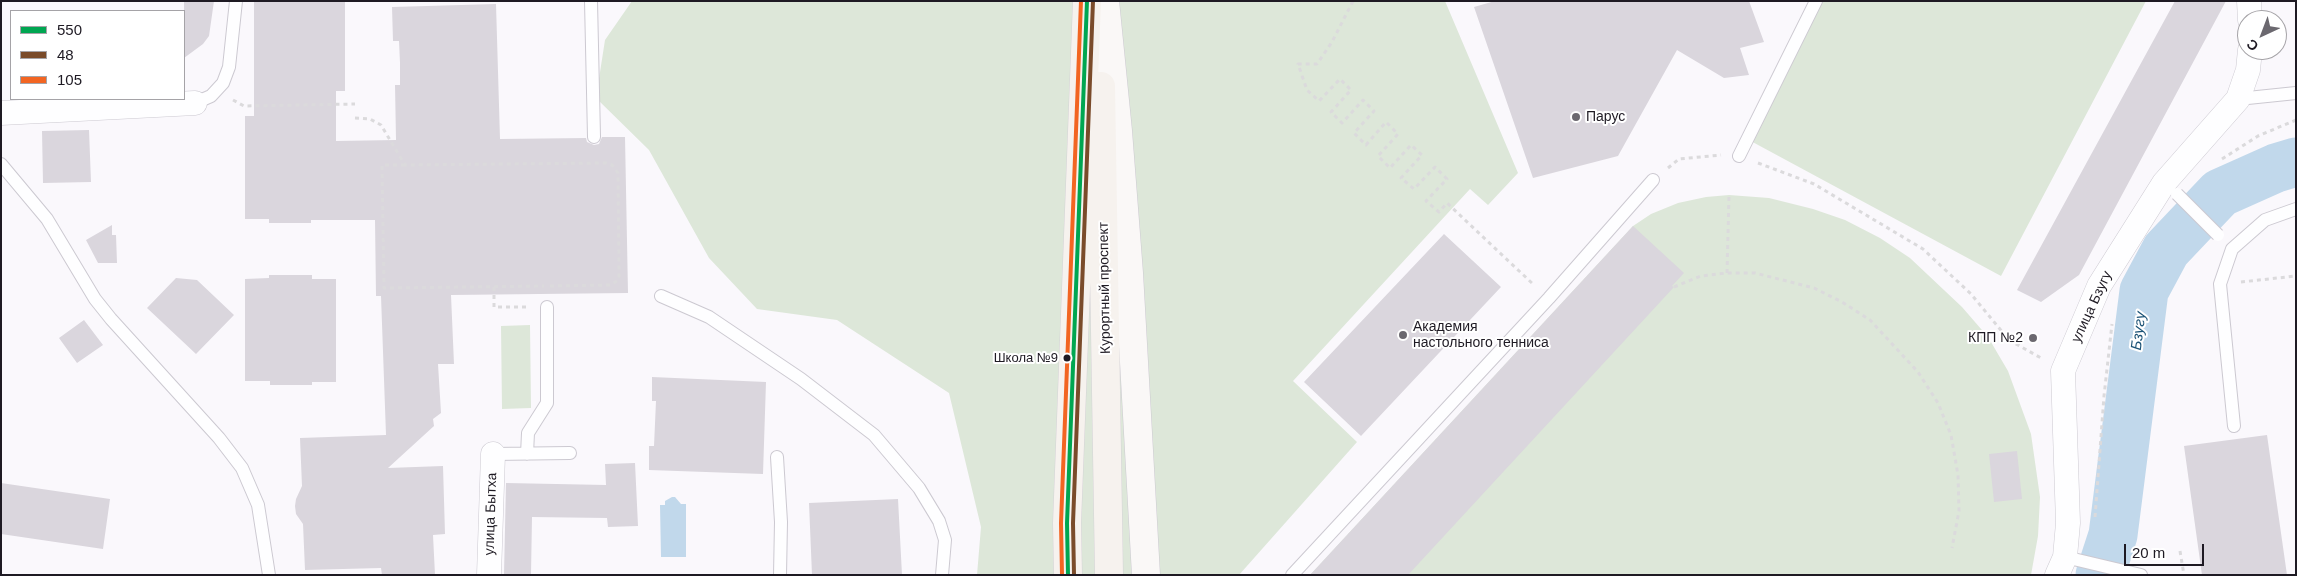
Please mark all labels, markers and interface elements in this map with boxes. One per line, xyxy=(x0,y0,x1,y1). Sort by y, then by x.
legend xyxy=(10,10,185,100)
north arrow xyxy=(2237,10,2287,60)
text: 550 xyxy=(57,21,82,38)
text: С xyxy=(2243,36,2262,55)
text: 48 xyxy=(57,46,74,63)
text: 105 xyxy=(57,71,82,88)
place label: Парус xyxy=(1586,109,1625,125)
marker: Парус xyxy=(1570,111,1582,123)
street label: Курортный проспект xyxy=(1095,222,1115,354)
street label: улица Бзугу xyxy=(2068,269,2116,345)
water label: Бзугу xyxy=(2128,311,2150,351)
place label: Академия настольного тенниса xyxy=(1413,319,1549,352)
marker: Академия настольного тенниса xyxy=(1397,329,1409,341)
place label: КПП №2 xyxy=(1968,330,2023,346)
marker: КПП №2 xyxy=(2027,332,2039,344)
place label: Школа №9 xyxy=(994,350,1058,366)
marker: Школа №9 xyxy=(1062,353,1072,363)
street label: улица Бытха xyxy=(481,472,501,556)
scale bar xyxy=(2127,534,2207,566)
text: 20 m xyxy=(2132,544,2165,561)

